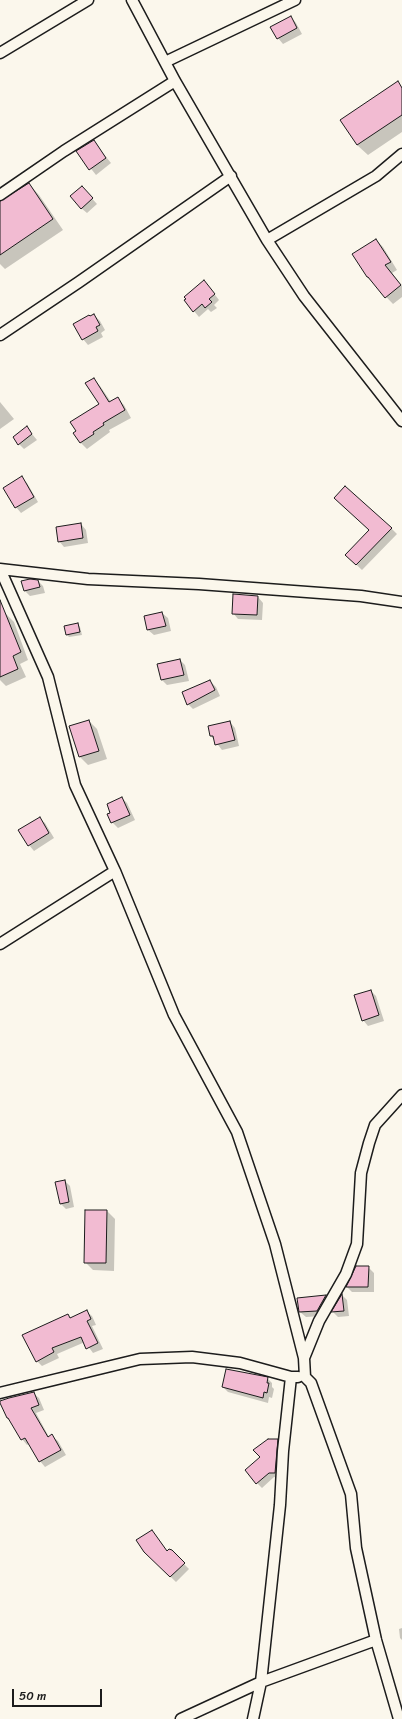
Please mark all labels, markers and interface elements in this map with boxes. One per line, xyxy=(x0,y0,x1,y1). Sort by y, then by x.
scale bar xyxy=(14,1681,104,1707)
text: 50 m xyxy=(19,1685,46,1707)

